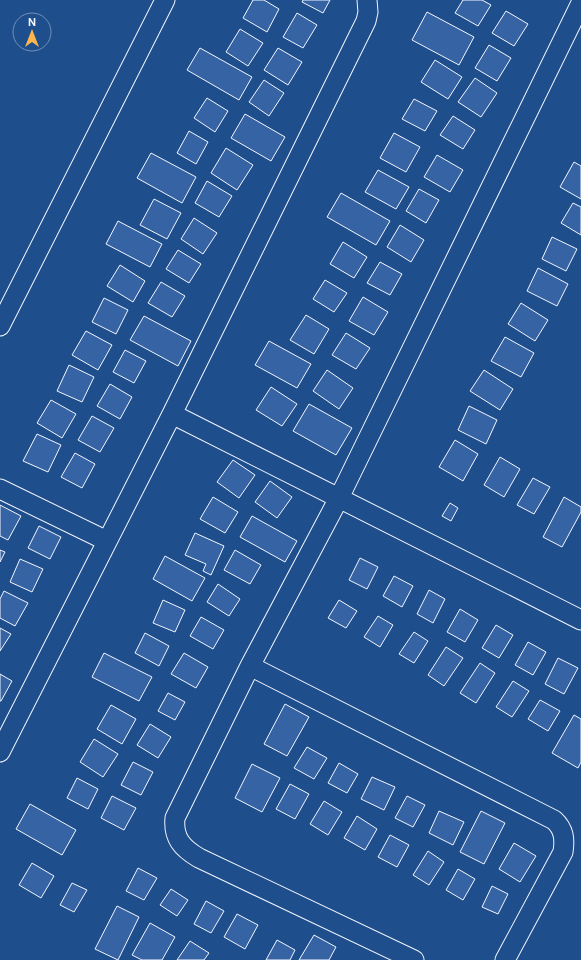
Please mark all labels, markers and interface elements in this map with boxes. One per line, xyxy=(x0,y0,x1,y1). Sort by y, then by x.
north arrow xyxy=(12,12,52,52)
text: N xyxy=(28,15,36,29)

